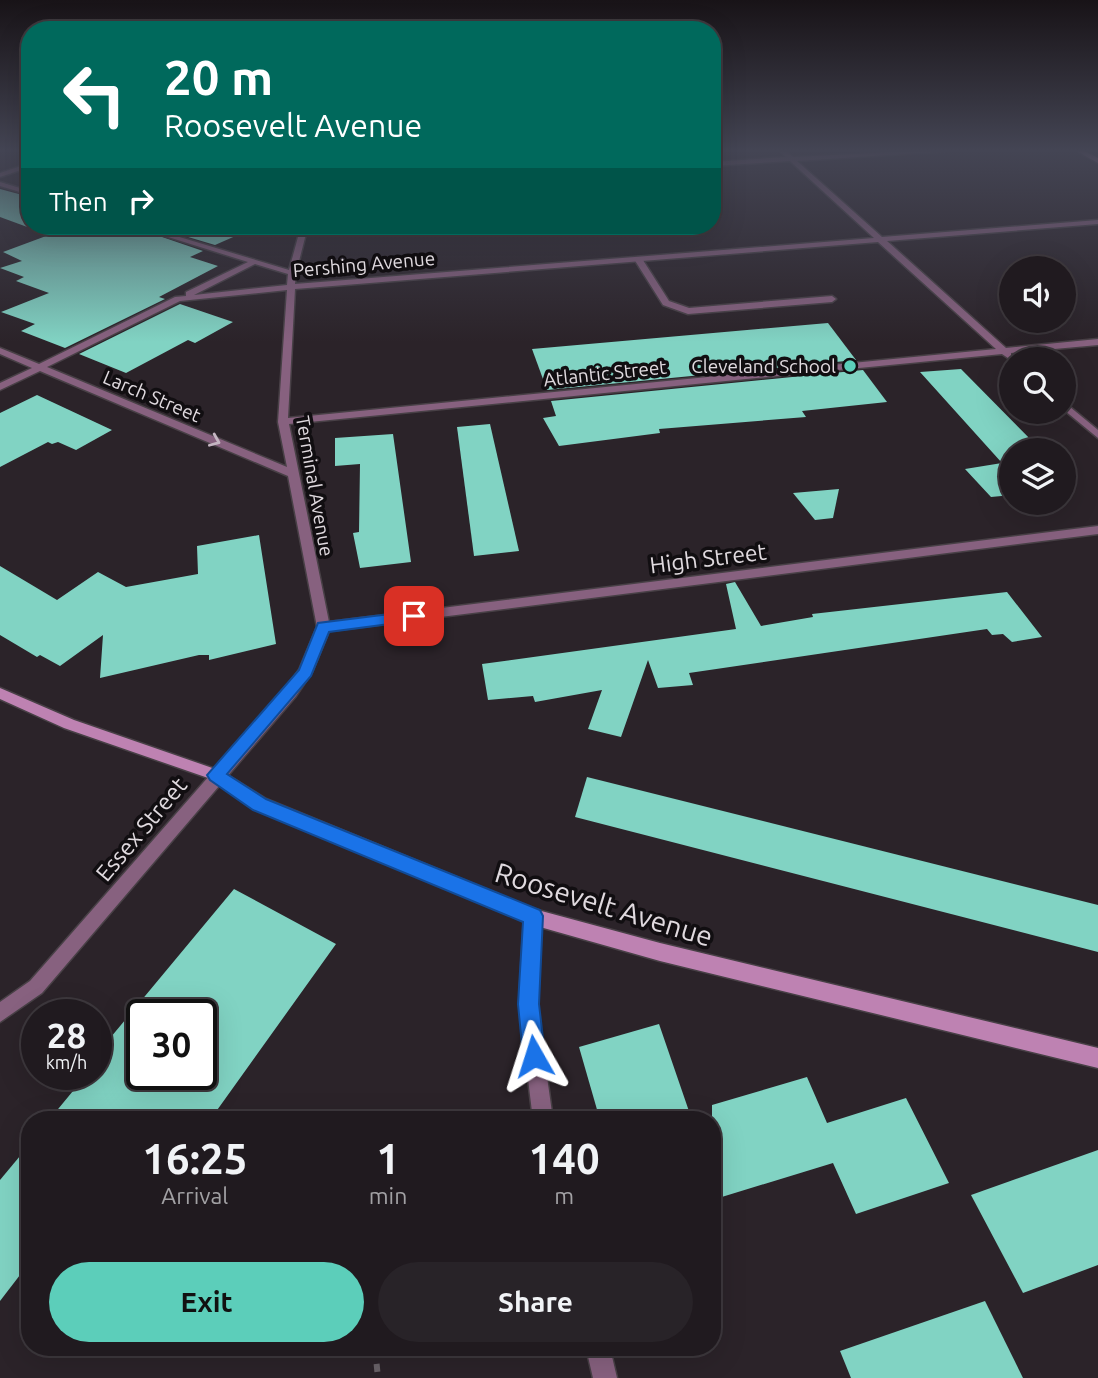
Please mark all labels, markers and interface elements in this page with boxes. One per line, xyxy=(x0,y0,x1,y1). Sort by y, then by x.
icon: left xyxy=(49,49,140,140)
text: 20 m xyxy=(164,49,273,104)
text: Roosevelt Avenue xyxy=(164,107,422,143)
icon: right xyxy=(122,182,160,220)
text: Then xyxy=(49,187,108,216)
street label: Pershing Avenue xyxy=(292,247,436,281)
map controls xyxy=(999,256,1076,515)
button: sound xyxy=(999,256,1076,333)
button: search xyxy=(999,347,1076,424)
place label: Cleveland School xyxy=(691,355,836,377)
street label: Atlantic Street xyxy=(542,356,668,390)
marker: Cleveland School xyxy=(842,358,858,374)
street label: Larch Street xyxy=(100,366,205,427)
street label: Terminal Avenue xyxy=(292,414,338,558)
one-way arrow xyxy=(209,433,221,447)
button: layers xyxy=(999,438,1076,515)
street label: High Street xyxy=(648,538,768,578)
pin xyxy=(384,586,444,646)
icon: arrive xyxy=(395,597,433,635)
street label: Essex Street xyxy=(91,772,191,886)
street label: Roosevelt Avenue xyxy=(491,856,717,952)
speed limit sign: 30 xyxy=(126,999,217,1090)
text: 28 xyxy=(47,1015,86,1055)
position arrow xyxy=(497,1019,571,1093)
text: km/h xyxy=(46,1052,87,1072)
text: 16:25 xyxy=(142,1135,247,1182)
text: 1 xyxy=(376,1135,400,1182)
text: 140 xyxy=(529,1135,600,1182)
text: Arrival xyxy=(161,1183,228,1208)
text: min xyxy=(369,1183,407,1208)
text: m xyxy=(554,1183,574,1208)
button: Exit xyxy=(49,1262,364,1342)
button: Share xyxy=(378,1262,693,1342)

